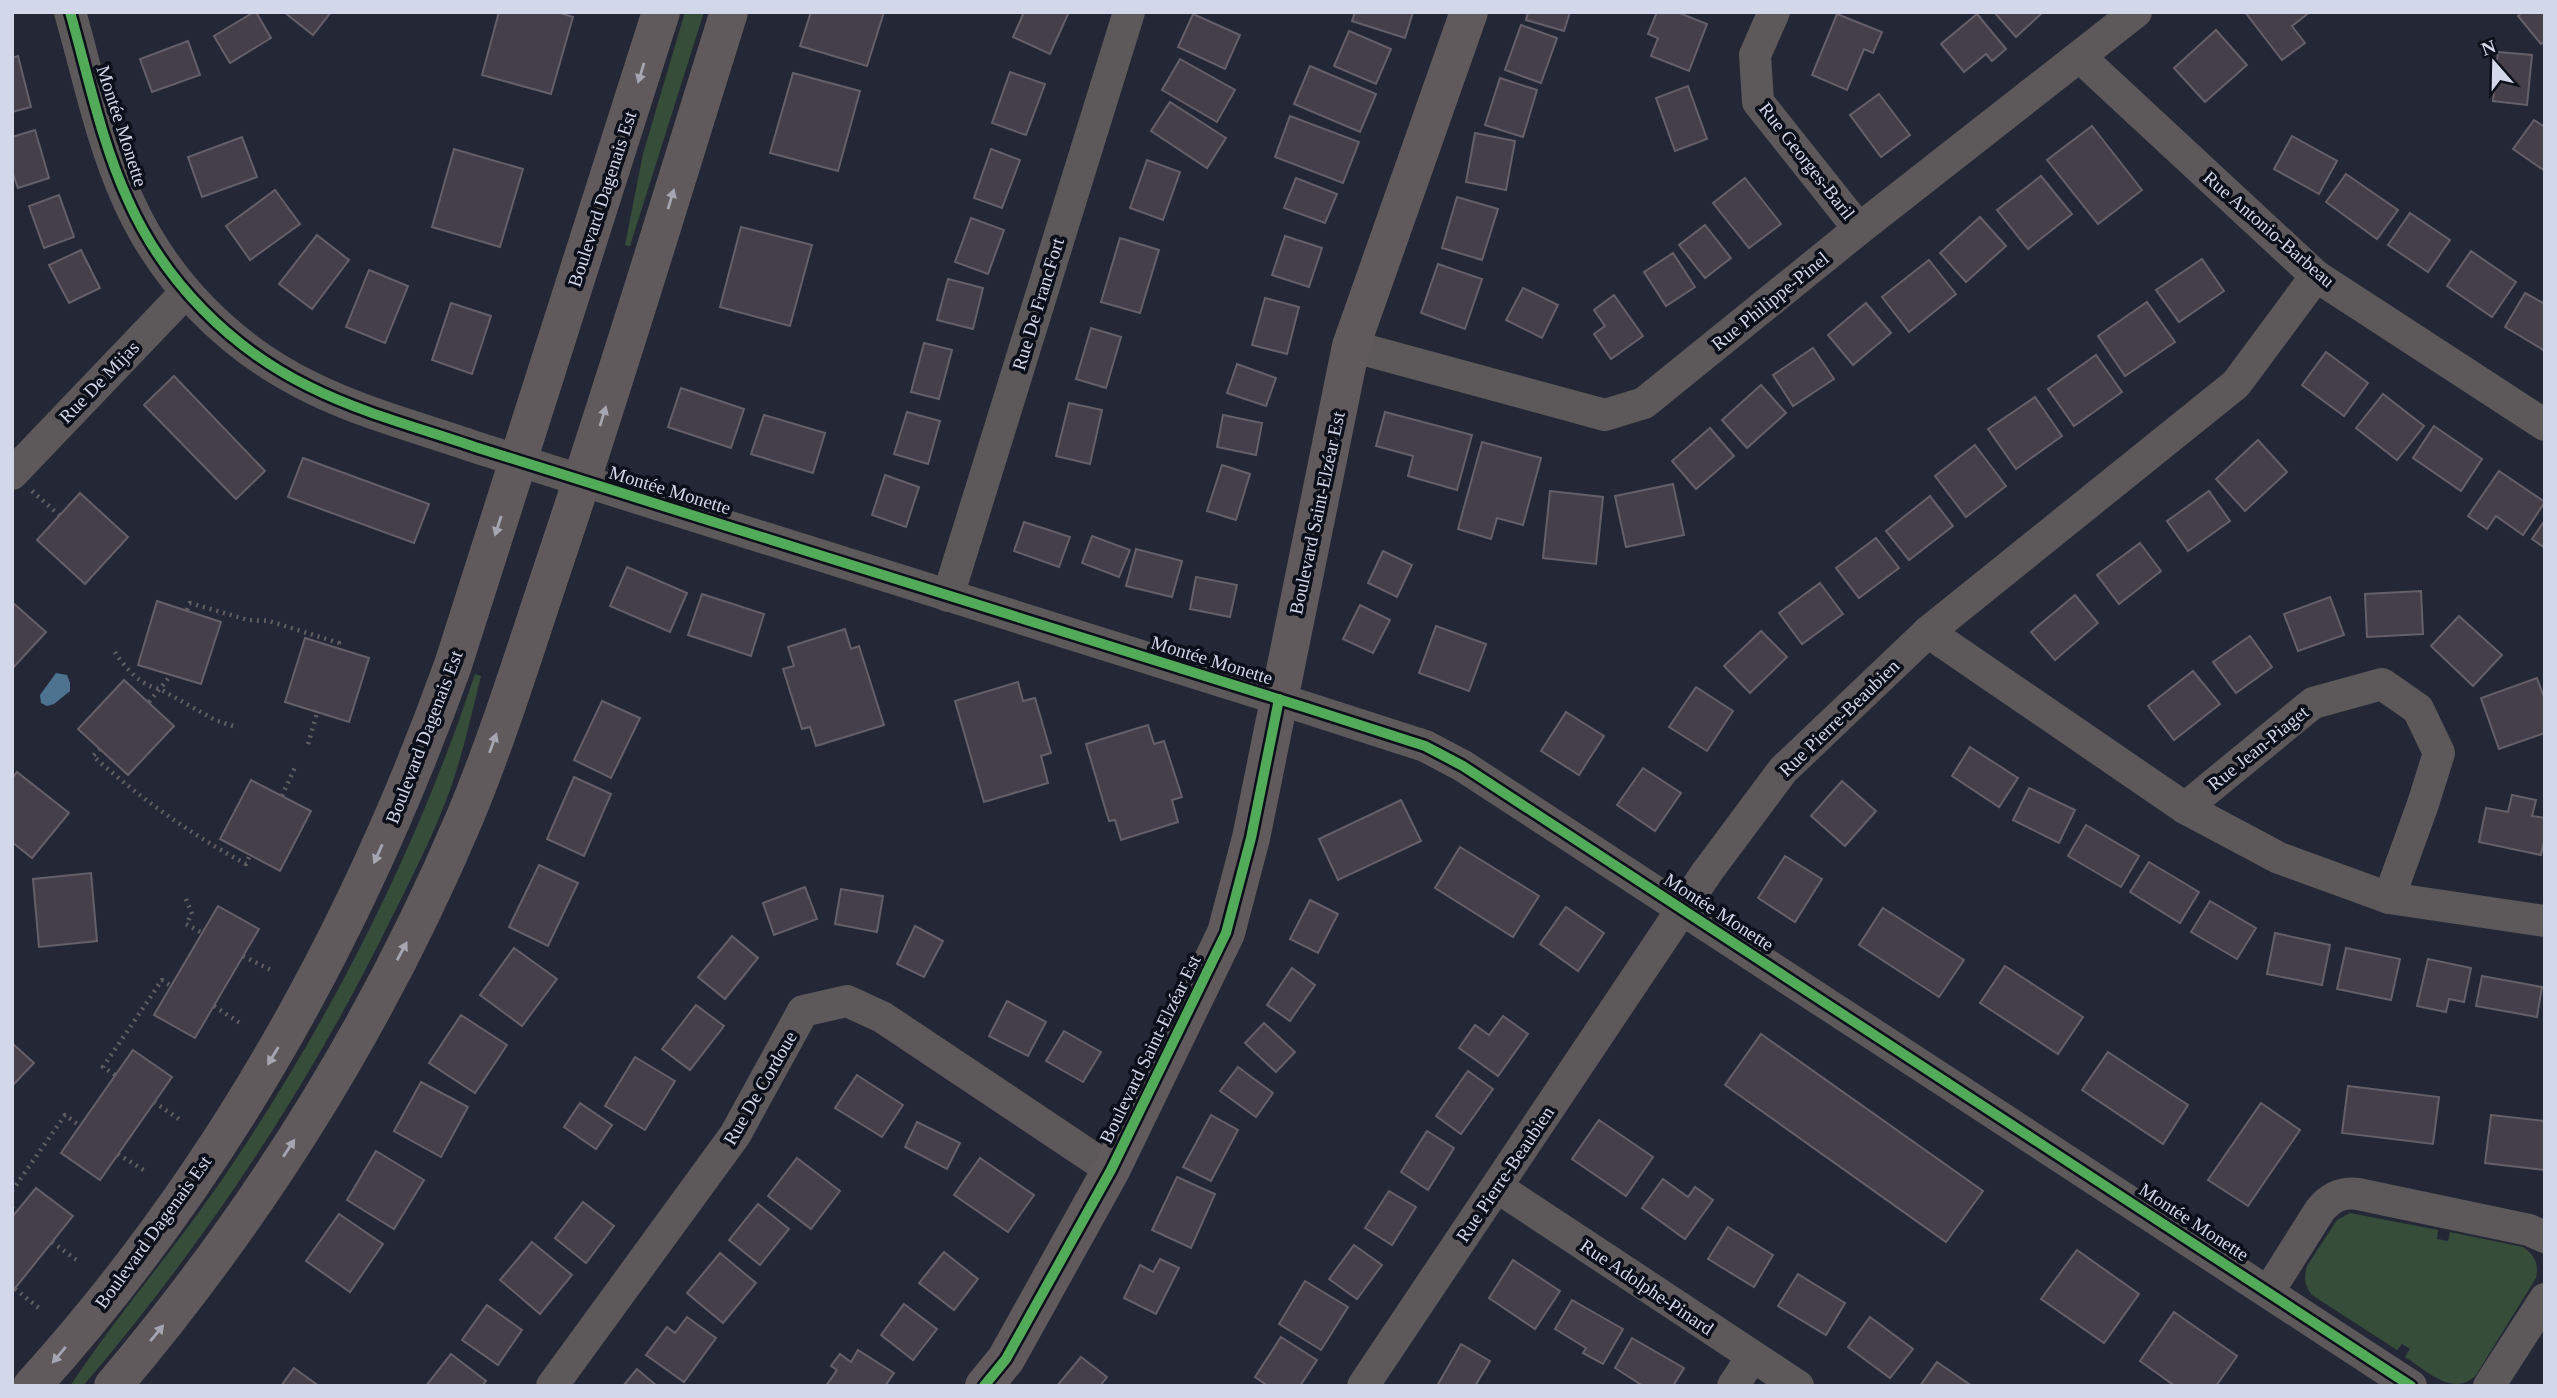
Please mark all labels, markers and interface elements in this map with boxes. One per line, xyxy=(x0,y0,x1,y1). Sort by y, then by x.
north arrow xyxy=(2459,28,2529,98)
text: N xyxy=(2478,35,2499,60)
street label: Montée Monette xyxy=(93,63,151,189)
one-way arrow xyxy=(636,63,646,84)
street label: Rue Georges-Baril xyxy=(1755,98,1859,224)
street label: Boulevard Dagenais Est xyxy=(564,108,641,290)
street label: Rue Antonio-Barbeau xyxy=(2199,167,2339,292)
one-way arrow xyxy=(666,188,676,209)
street label: Rue De FrancFort xyxy=(1008,235,1068,373)
street label: Rue Philippe-Pinel xyxy=(1707,248,1833,354)
street label: Rue De Mijas xyxy=(55,337,143,427)
one-way arrow xyxy=(598,405,608,426)
street label: Boulevard Saint-Elzéar Est xyxy=(1285,409,1349,616)
street label: Montée Monette xyxy=(607,462,733,518)
one-way arrow xyxy=(493,515,503,536)
street label: Montée Monette xyxy=(1149,632,1275,688)
street label: Boulevard Dagenais Est xyxy=(381,647,467,826)
street label: Rue Pierre-Beaubien xyxy=(1775,655,1904,781)
street label: Rue Jean-Piaget xyxy=(2204,701,2313,795)
one-way arrow xyxy=(488,732,499,753)
one-way arrow xyxy=(372,844,384,864)
street label: Montée Monette xyxy=(1660,869,1778,955)
one-way arrow xyxy=(396,941,408,961)
street label: Boulevard Saint-Elzéar Est xyxy=(1095,951,1205,1147)
street label: Rue De Cordoue xyxy=(719,1027,801,1149)
one-way arrow xyxy=(267,1046,279,1065)
street label: Rue Pierre-Beaubien xyxy=(1452,1102,1558,1246)
one-way arrow xyxy=(283,1139,296,1158)
street label: Boulevard Dagenais Est xyxy=(91,1151,216,1312)
street label: Montée Monette xyxy=(2135,1179,2253,1265)
street label: Rue Adolphe-Pinard xyxy=(1577,1235,1718,1340)
one-way arrow xyxy=(149,1325,164,1343)
one-way arrow xyxy=(51,1346,66,1364)

